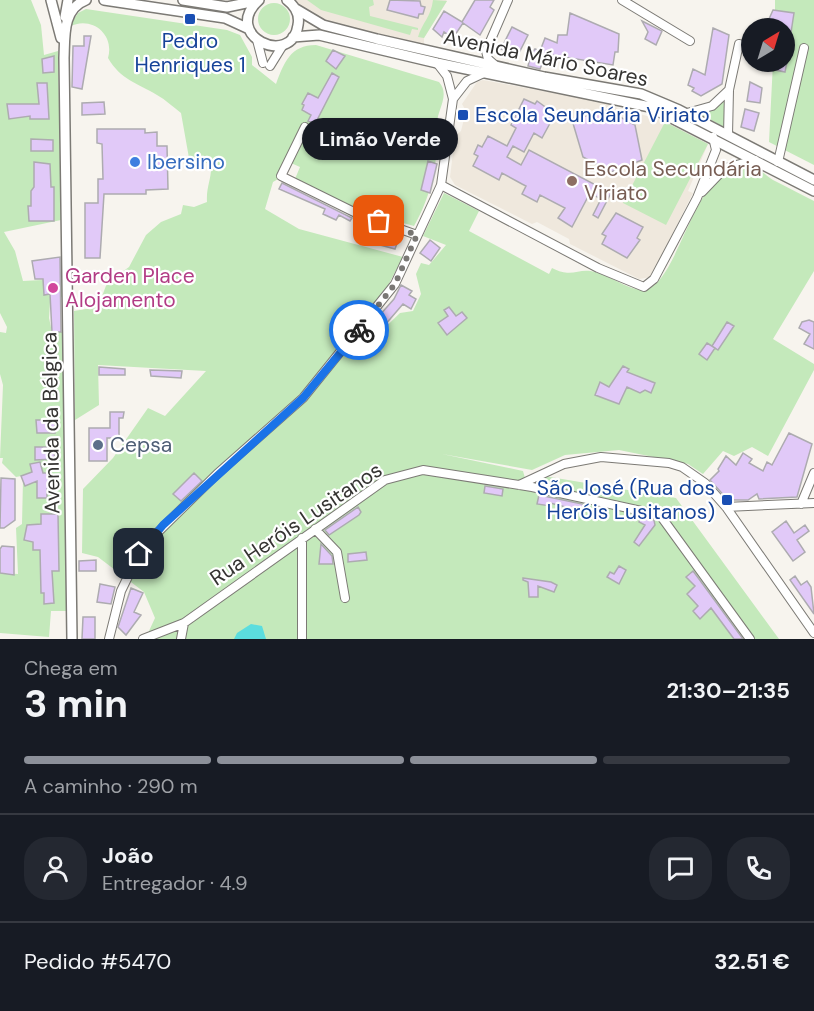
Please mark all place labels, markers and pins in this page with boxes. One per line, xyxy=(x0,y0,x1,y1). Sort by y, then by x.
marker: Pedro Henriques 1 xyxy=(183,12,197,26)
place label: Pedro Henriques 1 xyxy=(135,27,245,79)
place label: Escola Seundária Viriato xyxy=(475,101,710,129)
marker: Escola Seundária Viriato xyxy=(456,108,470,122)
callout: Limão Verde xyxy=(301,119,457,161)
place label: Ibersino xyxy=(147,148,225,176)
marker: Ibersino xyxy=(128,155,142,169)
place label: Escola Secundária Viriato xyxy=(584,155,762,207)
marker: Escola Secundária Viriato xyxy=(565,174,579,188)
pin xyxy=(353,195,404,246)
place label: Garden Place Alojamento xyxy=(65,262,195,314)
marker: Garden Place Alojamento xyxy=(46,281,60,295)
place label: Cepsa xyxy=(110,431,172,459)
marker: Cepsa xyxy=(91,438,105,452)
place label: São José (Rua dos Heróis Lusitanos) xyxy=(537,474,715,526)
marker: São José (Rua dos Heróis Lusitanos) xyxy=(720,493,734,507)
pin xyxy=(113,528,164,579)

